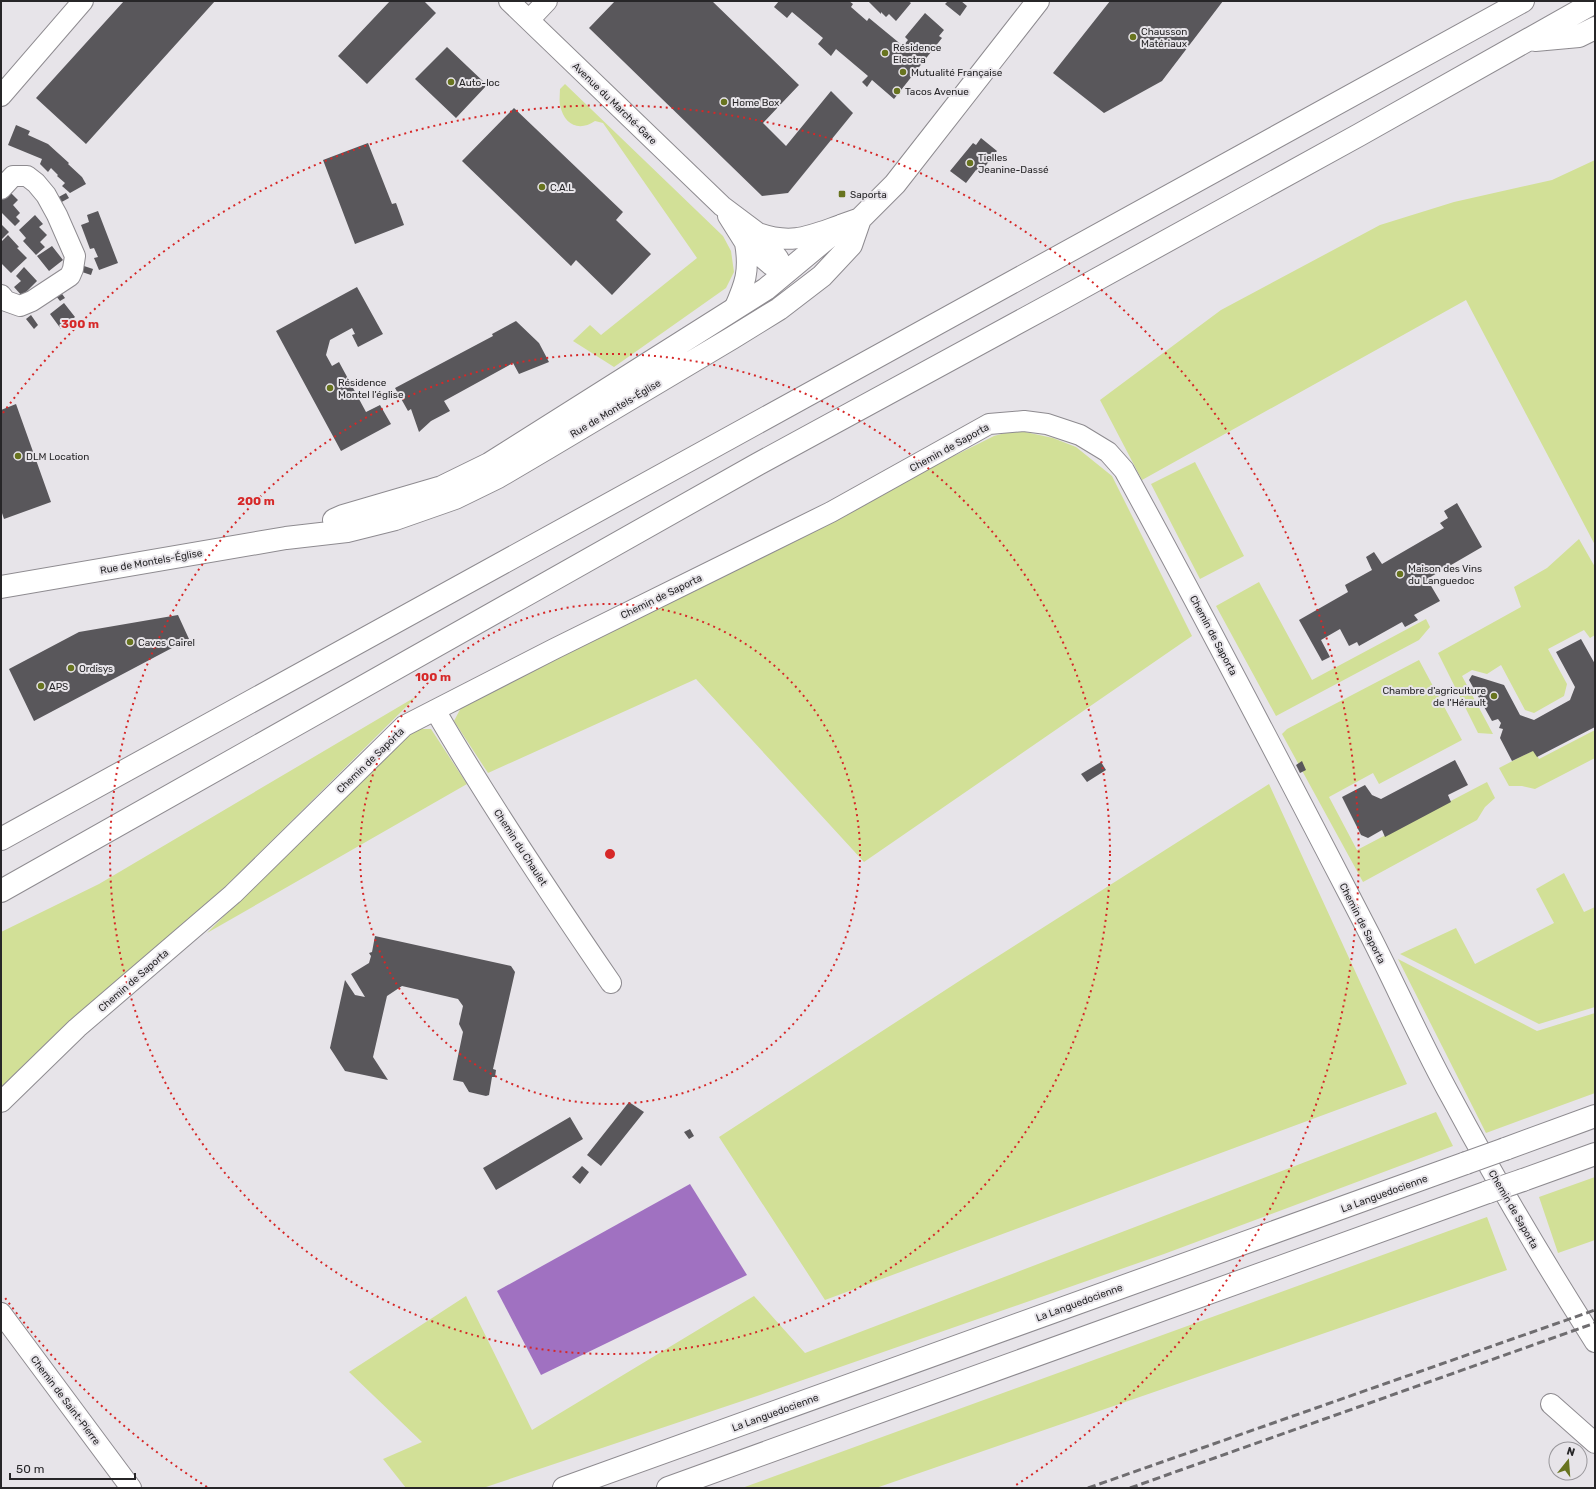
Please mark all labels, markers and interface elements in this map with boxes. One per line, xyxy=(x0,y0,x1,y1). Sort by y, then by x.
place label: Chausson Matériaux xyxy=(1141,26,1188,50)
marker: Chausson Matériaux xyxy=(1128,32,1138,42)
place label: Résidence Electra xyxy=(893,42,942,66)
marker: Résidence Electra xyxy=(880,48,890,58)
street label: Avenue du Marché-Gare xyxy=(570,60,659,147)
marker: Mutualité Française xyxy=(898,67,908,77)
place label: Mutualité Française xyxy=(911,67,1003,79)
marker: Auto-loc xyxy=(446,77,456,87)
place label: Auto-loc xyxy=(459,77,500,89)
marker: Tacos Avenue xyxy=(892,86,902,96)
place label: Tacos Avenue xyxy=(905,86,969,98)
marker: Home Box xyxy=(719,97,729,107)
place label: Home Box xyxy=(732,97,780,109)
place label: Tielles Jeanine-Dassé xyxy=(978,152,1049,176)
marker: Tielles Jeanine-Dassé xyxy=(965,158,975,168)
marker: C.A.L xyxy=(537,182,547,192)
place label: C.A.L xyxy=(550,182,574,194)
marker: Saporta xyxy=(837,189,847,199)
place label: Saporta xyxy=(850,189,887,201)
text: 300 m xyxy=(61,317,99,331)
place label: Résidence Montel l'église xyxy=(338,377,404,401)
street label: Rue de Montels-Église xyxy=(568,377,663,441)
marker: Résidence Montel l'église xyxy=(325,383,335,393)
street label: Chemin de Saporta xyxy=(908,421,991,475)
marker: DLM Location xyxy=(13,451,23,461)
place label: DLM Location xyxy=(26,451,89,463)
text: 200 m xyxy=(237,494,275,508)
street label: Rue de Montels-Église xyxy=(99,547,204,577)
place label: Maison des Vins du Languedoc xyxy=(1408,563,1482,587)
marker: Maison des Vins du Languedoc xyxy=(1395,569,1405,579)
street label: Chemin de Saporta xyxy=(619,572,704,622)
street label: Chemin de Saporta xyxy=(1187,593,1239,678)
marker: Caves Cairel xyxy=(125,637,135,647)
place label: Caves Cairel xyxy=(138,637,195,649)
marker: Ordisys xyxy=(66,663,76,673)
place label: Ordisys xyxy=(79,663,113,675)
text: 100 m xyxy=(415,670,451,684)
marker: APS xyxy=(36,681,46,691)
place label: APS xyxy=(49,681,68,693)
place label: Chambre d'agriculture de l'Hérault xyxy=(1382,685,1486,709)
marker: Chambre d'agriculture de l'Hérault xyxy=(1489,691,1499,701)
street label: Chemin de Saporta xyxy=(335,726,407,796)
street label: Chemin du Chaulet xyxy=(491,807,549,888)
centre of rings xyxy=(603,847,617,861)
street label: Chemin de Saporta xyxy=(1337,881,1388,966)
street label: Chemin de Saporta xyxy=(96,947,171,1014)
street label: Chemin de Saporta xyxy=(1486,1168,1541,1251)
street label: La Languedocienne xyxy=(1339,1173,1430,1215)
street label: La Languedocienne xyxy=(1034,1282,1125,1324)
street label: Chemin de Saint-Pierre xyxy=(28,1354,103,1448)
street label: La Languedocienne xyxy=(730,1392,821,1434)
north arrow xyxy=(1548,1441,1588,1481)
text: N xyxy=(1565,1445,1577,1459)
scale bar xyxy=(10,1455,135,1481)
text: 50 m xyxy=(16,1462,44,1476)

